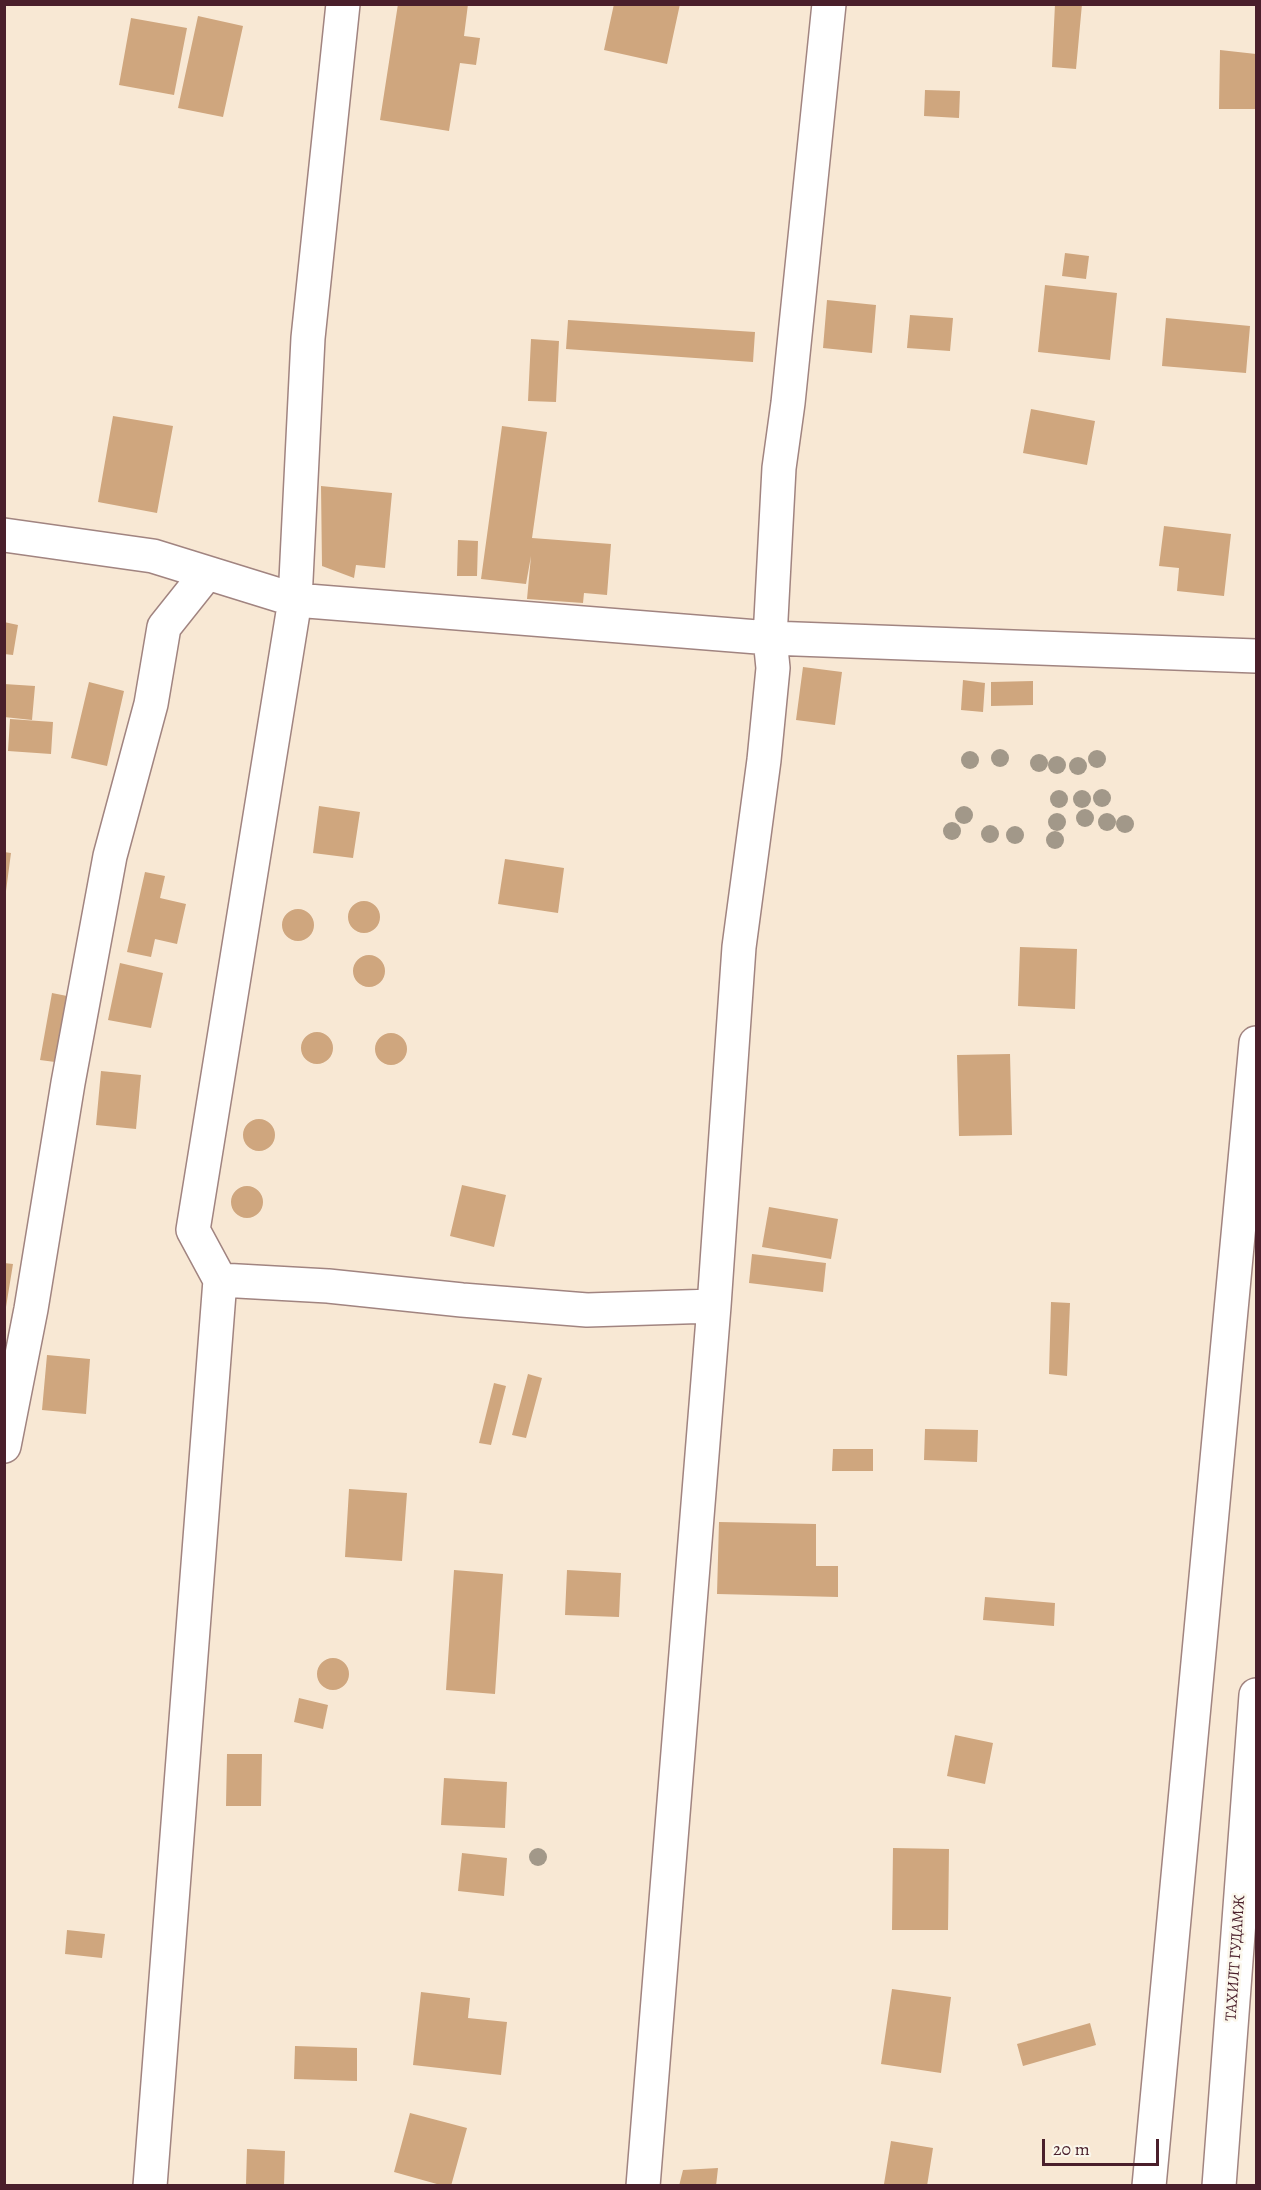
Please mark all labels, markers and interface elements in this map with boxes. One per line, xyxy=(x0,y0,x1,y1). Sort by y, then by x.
street label: ТАХИЛТ ГУДАМЖ xyxy=(1222,1894,1250,2022)
scale bar xyxy=(1045,2127,1162,2165)
text: 20 m xyxy=(1053,2137,1090,2161)

